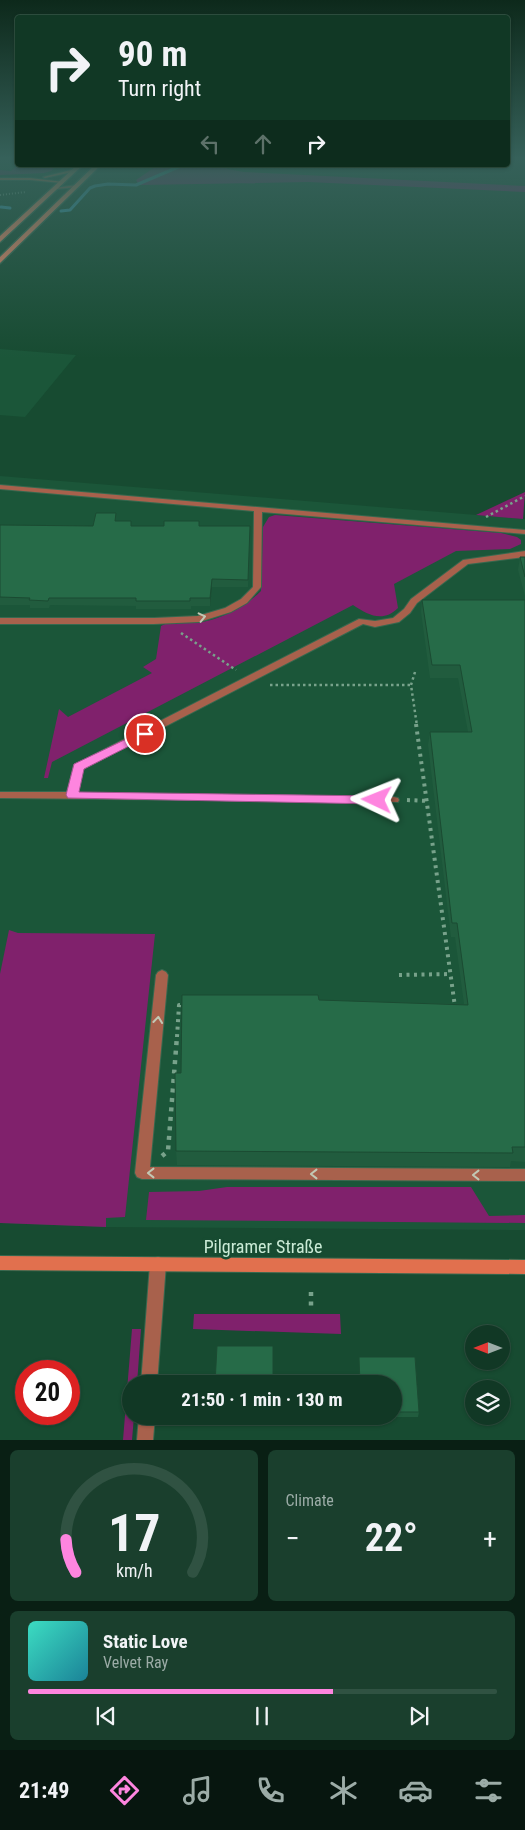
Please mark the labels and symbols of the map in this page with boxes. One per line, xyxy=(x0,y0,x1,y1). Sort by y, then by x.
one-way arrow xyxy=(198,612,206,623)
pin xyxy=(124,713,166,755)
position arrow xyxy=(350,773,402,825)
one-way arrow xyxy=(152,1016,163,1024)
one-way arrow xyxy=(147,1168,155,1178)
one-way arrow xyxy=(310,1169,318,1179)
one-way arrow xyxy=(472,1170,480,1180)
street label: Pilgramer Straße xyxy=(204,1236,322,1257)
north arrow xyxy=(465,1325,510,1370)
speed limit sign: 20 xyxy=(15,1360,80,1425)

